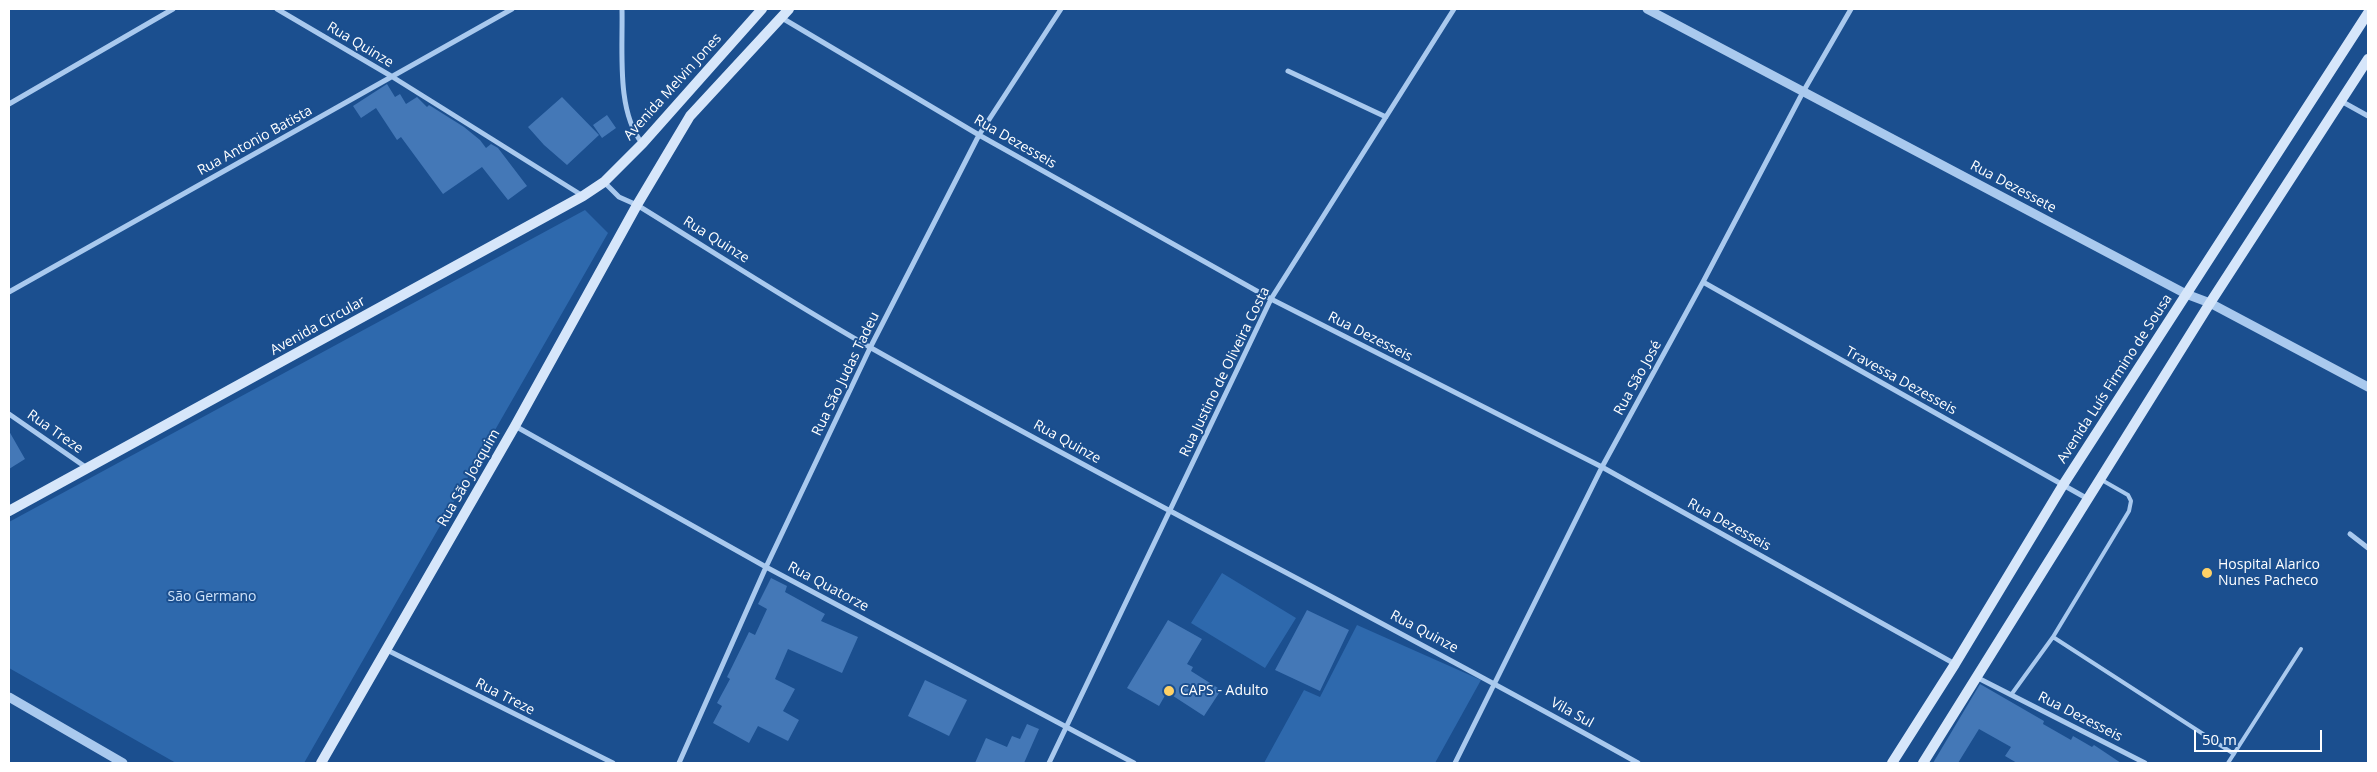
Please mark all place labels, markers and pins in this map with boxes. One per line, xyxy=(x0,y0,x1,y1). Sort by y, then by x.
place label: Hospital Alarico Nunes Pacheco xyxy=(2218,557,2320,590)
marker: Hospital Alarico Nunes Pacheco xyxy=(2200,566,2214,580)
place label: CAPS - Adulto xyxy=(1180,683,1268,699)
marker: CAPS - Adulto xyxy=(1162,684,1176,698)

